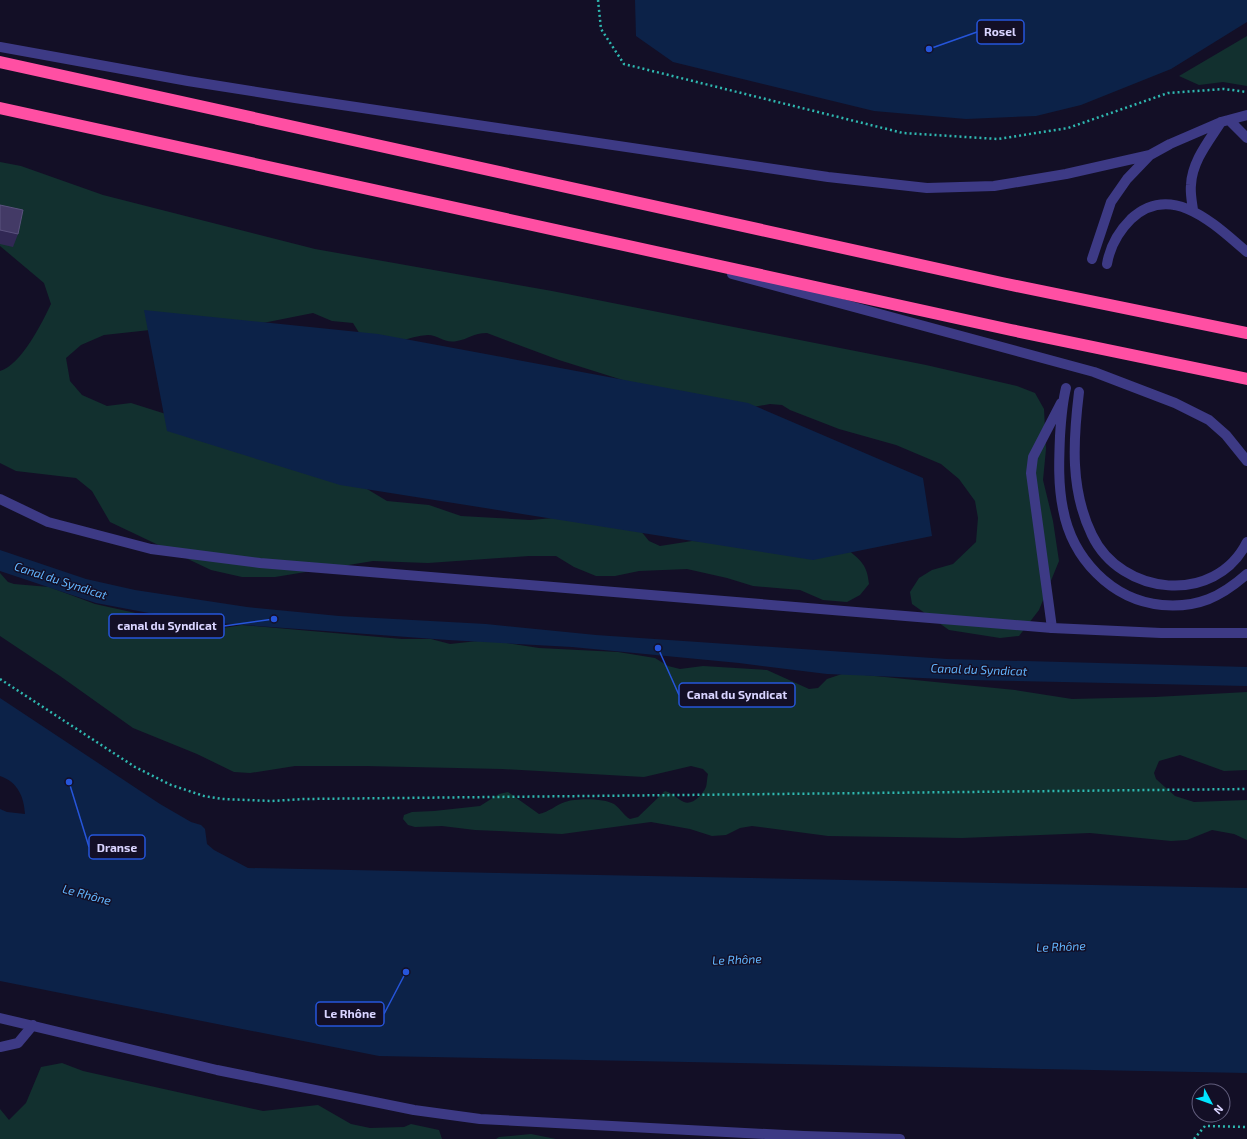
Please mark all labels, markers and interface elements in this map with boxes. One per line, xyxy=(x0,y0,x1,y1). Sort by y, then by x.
callout: Rosel xyxy=(977,20,1024,44)
text: Rosel xyxy=(984,24,1016,38)
water label: Canal du Syndicat xyxy=(13,558,110,603)
callout: canal du Syndicat xyxy=(109,614,224,638)
text: canal du Syndicat xyxy=(117,618,217,633)
water label: Canal du Syndicat xyxy=(930,660,1028,679)
callout: Canal du Syndicat xyxy=(679,683,795,707)
text: Canal du Syndicat xyxy=(687,687,787,702)
callout: Dranse xyxy=(89,835,145,859)
text: Dranse xyxy=(97,840,137,854)
water label: Le Rhône xyxy=(61,881,113,907)
water label: Le Rhône xyxy=(1036,938,1087,954)
water label: Le Rhône xyxy=(712,951,763,967)
callout: Le Rhône xyxy=(316,1002,384,1026)
text: Le Rhône xyxy=(324,1006,376,1020)
north arrow xyxy=(1191,1083,1231,1123)
text: N xyxy=(1211,1103,1226,1117)

